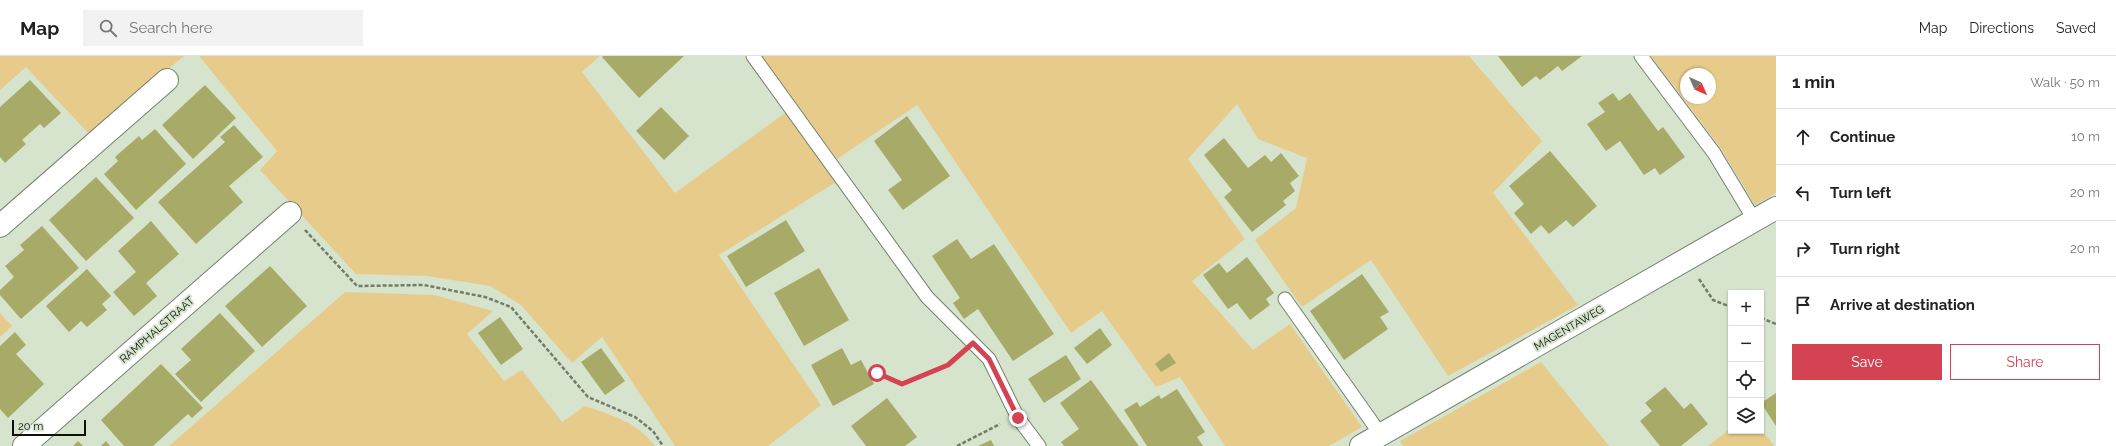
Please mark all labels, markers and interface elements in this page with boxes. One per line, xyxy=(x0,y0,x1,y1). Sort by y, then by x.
search box xyxy=(83,10,363,46)
text: Map xyxy=(20,17,59,39)
icon: search xyxy=(97,17,119,39)
text: Search here xyxy=(129,19,213,37)
text: Map xyxy=(1919,20,1947,36)
text: Directions xyxy=(1969,20,2034,36)
text: Saved xyxy=(2056,20,2096,36)
north arrow xyxy=(1680,68,1716,104)
text: 1 min xyxy=(1792,72,1835,92)
text: Walk · 50 m xyxy=(2030,75,2100,90)
icon: ahead xyxy=(1792,126,1814,148)
text: Continue xyxy=(1830,128,1895,146)
text: 10 m xyxy=(2071,129,2100,144)
icon: left xyxy=(1792,182,1814,204)
text: Turn left xyxy=(1830,184,1891,202)
text: 20 m xyxy=(2070,185,2100,200)
icon: right xyxy=(1792,238,1814,260)
text: Turn right xyxy=(1830,240,1900,258)
text: 20 m xyxy=(2070,241,2100,256)
map controls xyxy=(1728,290,1764,434)
button: + xyxy=(1728,290,1764,326)
street label: RAMPHALSTRAAT xyxy=(117,294,197,366)
icon: arrive xyxy=(1792,294,1814,316)
text: Arrive at destination xyxy=(1830,296,1975,314)
street label: MAGENTAWEG xyxy=(1532,303,1606,353)
button: − xyxy=(1728,326,1764,362)
button: Save xyxy=(1792,344,1942,380)
button: Share xyxy=(1950,344,2100,380)
button: locate xyxy=(1728,362,1764,398)
route start xyxy=(868,364,886,382)
button: layers xyxy=(1728,398,1764,434)
route end xyxy=(1009,409,1027,427)
scale bar xyxy=(12,418,86,437)
text: 20 m xyxy=(18,420,43,433)

